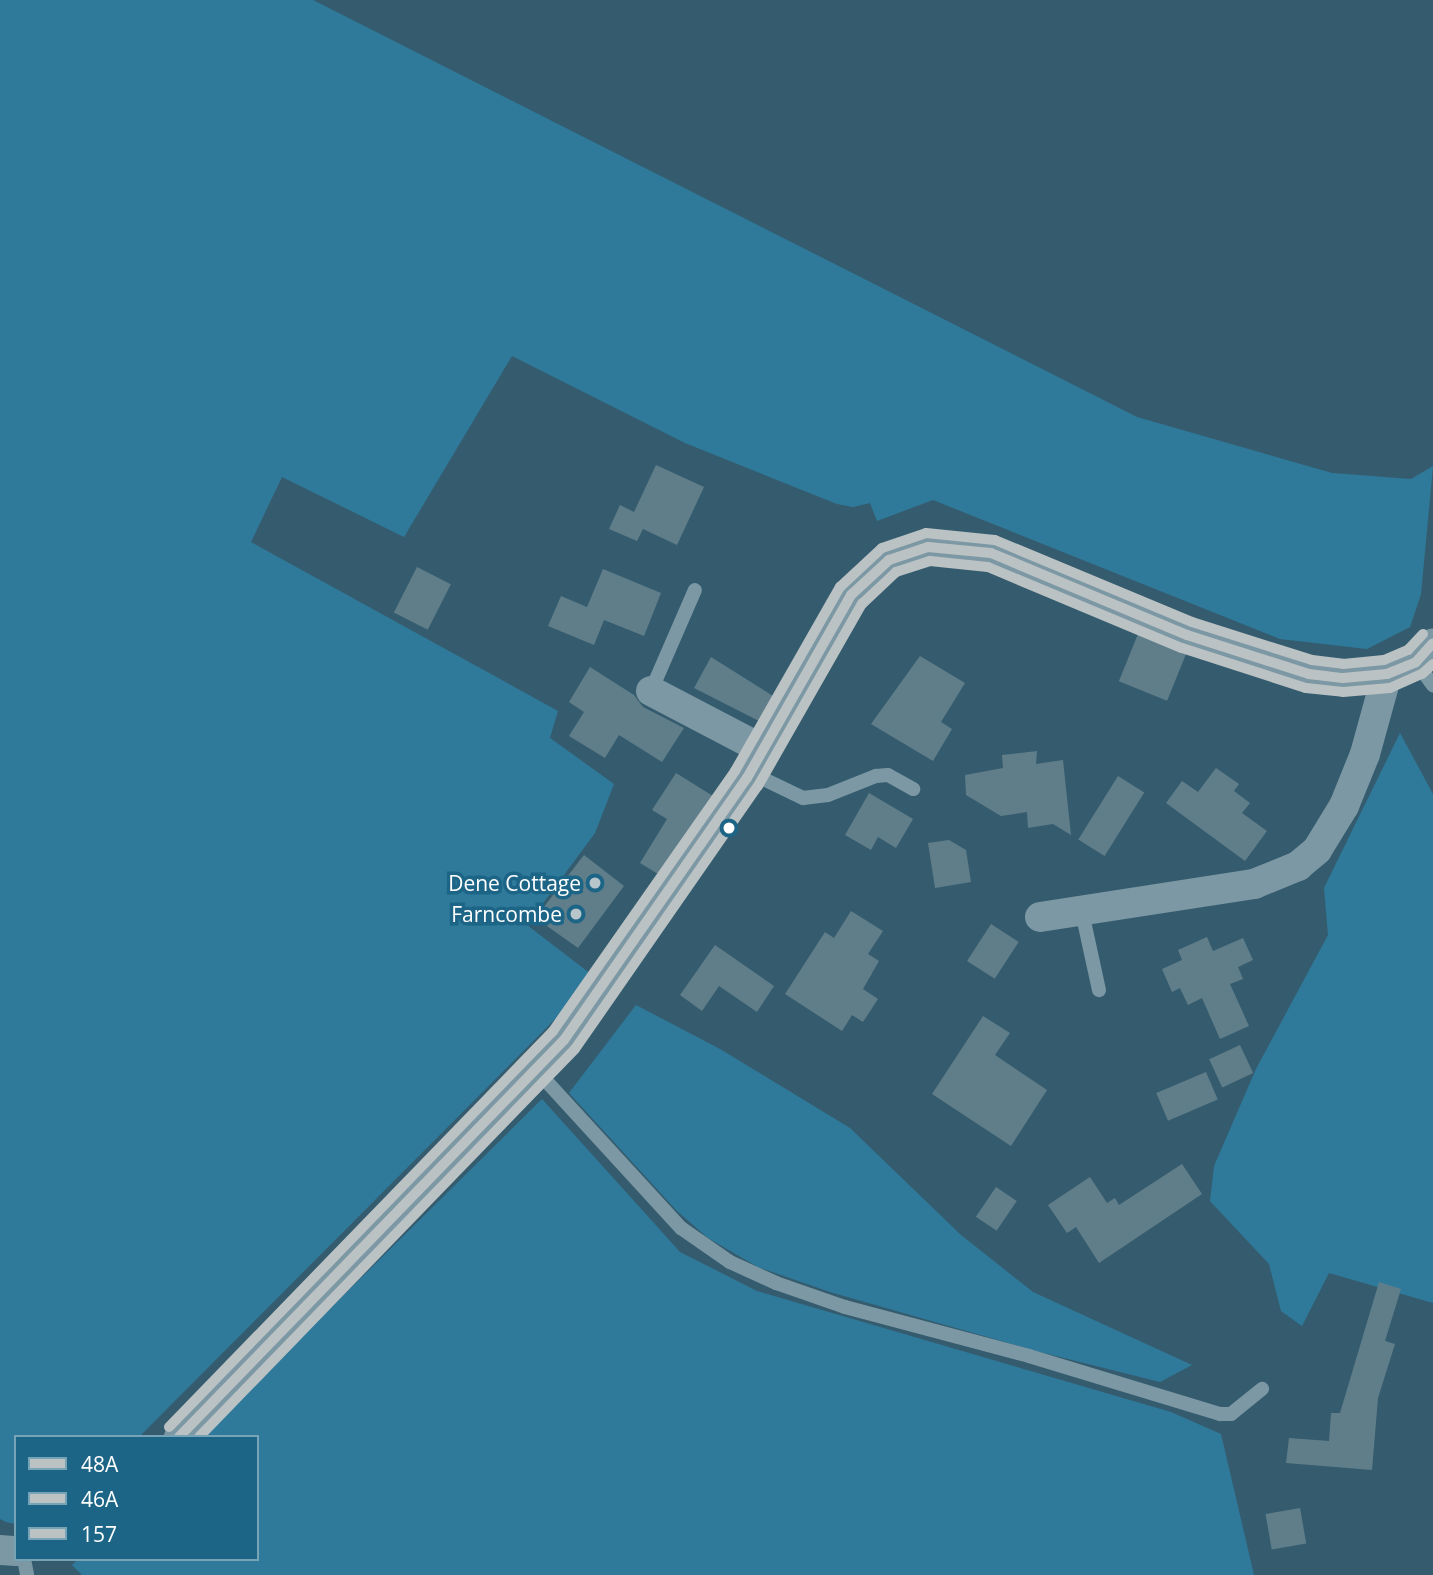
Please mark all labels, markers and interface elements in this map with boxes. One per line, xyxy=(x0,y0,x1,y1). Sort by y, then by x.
unlabelled marker xyxy=(722,821,736,835)
place label: Dene Cottage xyxy=(448,870,581,896)
marker: Dene Cottage xyxy=(587,875,603,891)
place label: Farncombe xyxy=(451,901,562,927)
marker: Farncombe xyxy=(568,906,584,922)
legend xyxy=(14,1435,259,1561)
text: 48A xyxy=(81,1450,118,1478)
text: 46A xyxy=(81,1485,118,1513)
text: 157 xyxy=(81,1520,117,1548)

